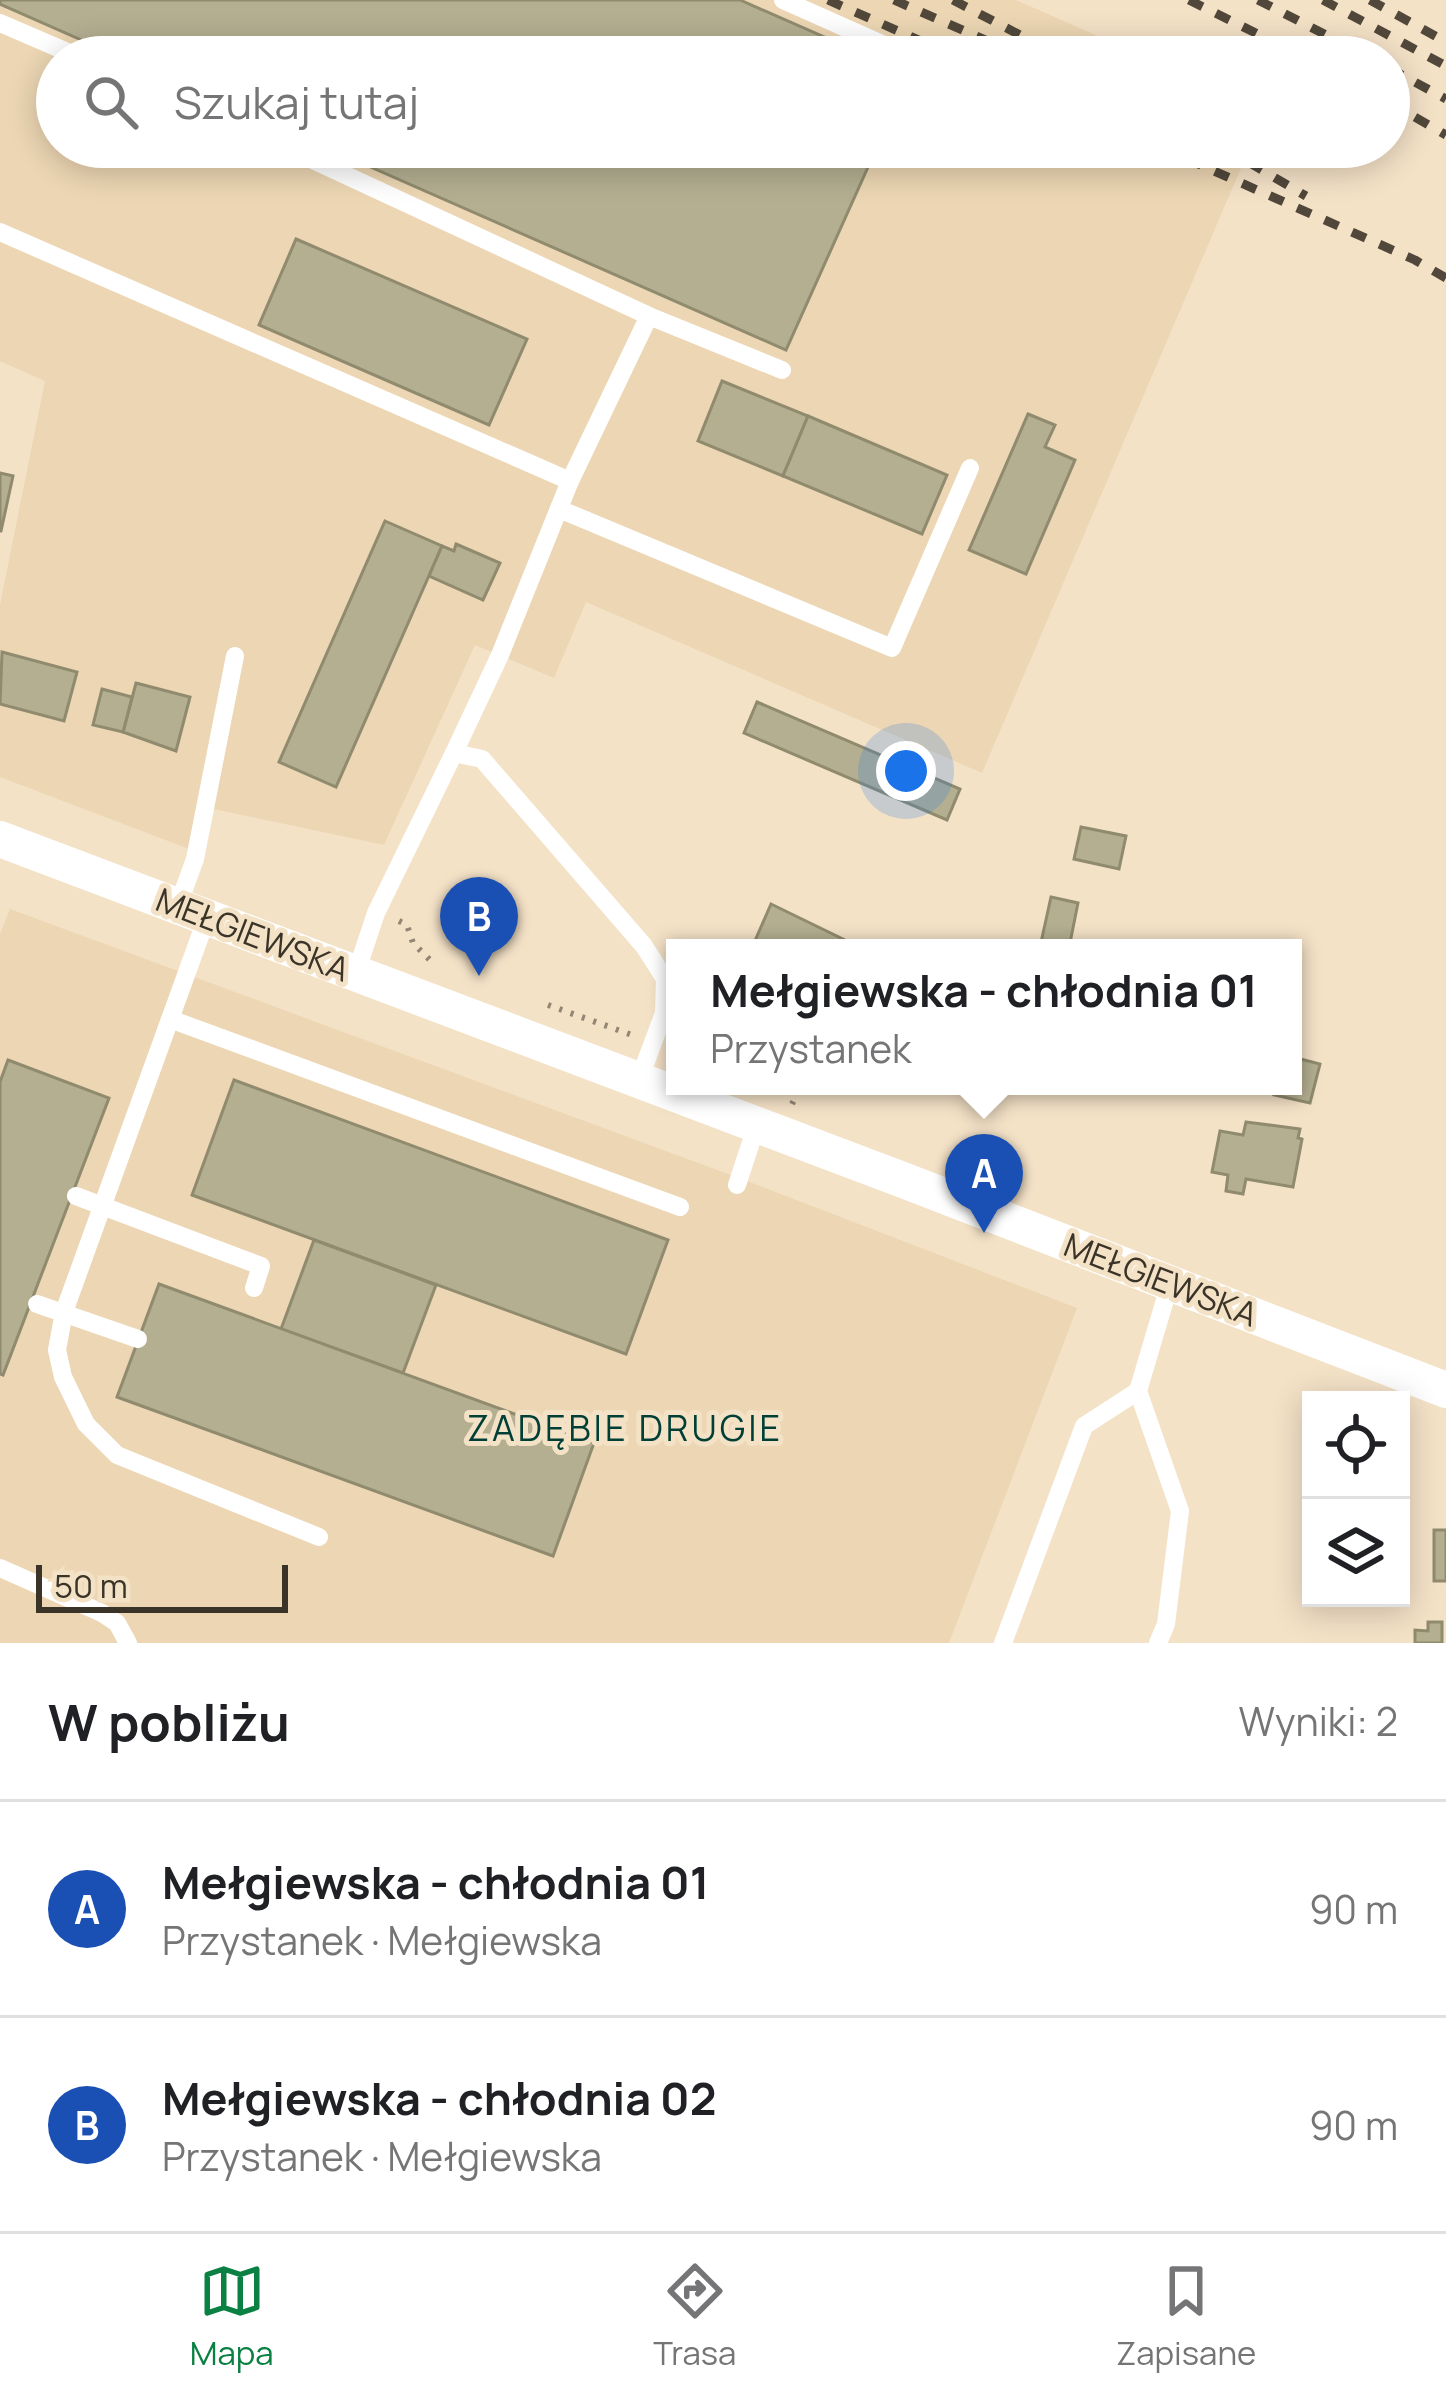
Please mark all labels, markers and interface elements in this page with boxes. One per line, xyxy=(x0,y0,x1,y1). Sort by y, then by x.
search box xyxy=(36,36,1410,168)
icon: search xyxy=(78,69,144,135)
text: Szukaj tutaj xyxy=(174,71,419,133)
your location xyxy=(876,741,936,801)
street label: MEŁGIEWSKA xyxy=(150,876,356,992)
pin: B xyxy=(440,877,518,976)
popup xyxy=(666,939,1302,1095)
text: Mełgiewska - chłodnia 01 xyxy=(710,959,1258,1021)
text: Przystanek xyxy=(710,1021,911,1075)
pin: A xyxy=(945,1134,1023,1233)
street label: MEŁGIEWSKA xyxy=(1058,1221,1264,1337)
map controls xyxy=(1302,1391,1410,1607)
button: locate xyxy=(1302,1391,1410,1499)
district label: ZADĘBIE DRUGIE xyxy=(467,1403,783,1452)
button: layers xyxy=(1302,1499,1410,1607)
scale bar xyxy=(36,1559,288,1612)
text: 50 m xyxy=(54,1563,128,1608)
text: W pobliżu xyxy=(48,1687,290,1756)
text: Wyniki: 2 xyxy=(1239,1694,1398,1748)
text: Mełgiewska - chłodnia 01 xyxy=(162,1851,709,1913)
text: A xyxy=(74,1882,100,1936)
text: 90 m xyxy=(1309,1882,1398,1936)
text: Przystanek · Mełgiewska xyxy=(162,1913,602,1967)
text: Mełgiewska - chłodnia 02 xyxy=(162,2067,717,2129)
text: B xyxy=(75,2098,99,2152)
text: 90 m xyxy=(1309,2098,1398,2152)
text: Przystanek · Mełgiewska xyxy=(162,2129,602,2183)
tab: Mapa xyxy=(190,2258,274,2375)
tab: Trasa xyxy=(653,2258,736,2375)
tab: Zapisane xyxy=(1116,2258,1256,2375)

